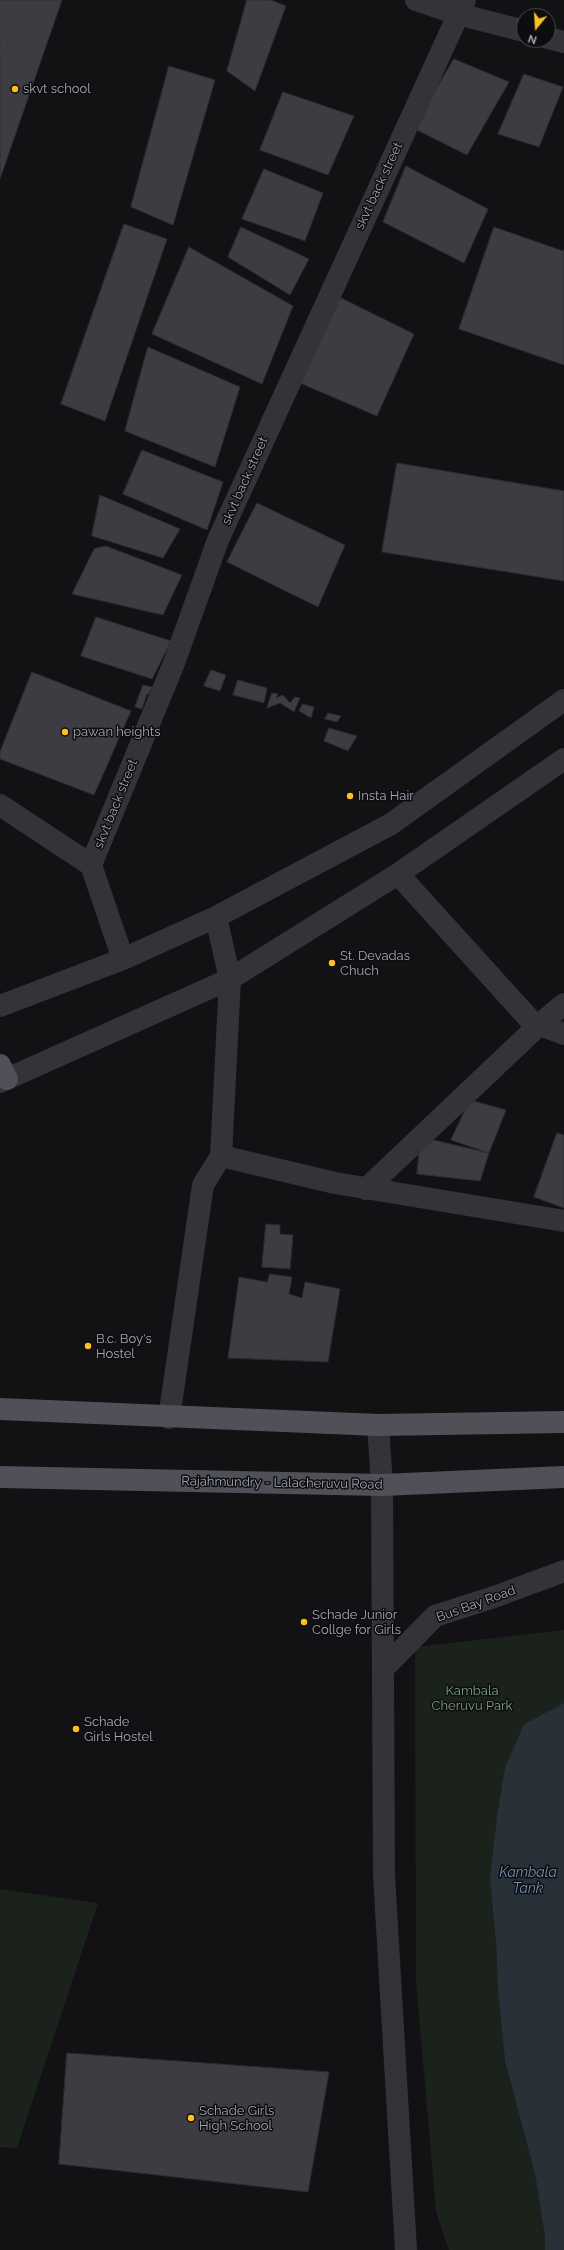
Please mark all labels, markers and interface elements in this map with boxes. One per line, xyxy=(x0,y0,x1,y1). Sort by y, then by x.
north arrow xyxy=(516,8,556,48)
text: N xyxy=(526,31,538,46)
place label: skvt school xyxy=(23,81,91,97)
marker: skvt school xyxy=(10,84,20,94)
street label: skvt back street xyxy=(352,140,406,232)
street label: skvt back street xyxy=(219,435,271,527)
place label: pawan heights xyxy=(73,724,161,740)
marker: pawan heights xyxy=(60,727,70,737)
street label: skvt back street xyxy=(91,757,141,851)
place label: Insta Hair xyxy=(358,788,414,804)
marker: Insta Hair xyxy=(345,791,355,801)
place label: St. Devadas Chuch xyxy=(340,948,410,979)
marker: St. Devadas Chuch xyxy=(327,958,337,968)
place label: B.c. Boy's Hostel xyxy=(96,1331,152,1362)
marker: B.c. Boy's Hostel xyxy=(83,1341,93,1351)
street label: Rajahmundry - Lalacheruvu Road xyxy=(181,1473,383,1493)
street label: Bus Bay Road xyxy=(434,1582,518,1626)
place label: Schade Junior Collge for Girls xyxy=(312,1607,401,1638)
marker: Schade Junior Collge for Girls xyxy=(299,1617,309,1627)
park label: Kambala Cheruvu Park xyxy=(432,1683,512,1714)
place label: Schade Girls Hostel xyxy=(84,1714,153,1745)
marker: Schade Girls Hostel xyxy=(71,1724,81,1734)
water label: Kambala Tank xyxy=(499,1865,557,1898)
place label: Schade Girls High School xyxy=(199,2103,274,2134)
marker: Schade Girls High School xyxy=(186,2113,196,2123)

